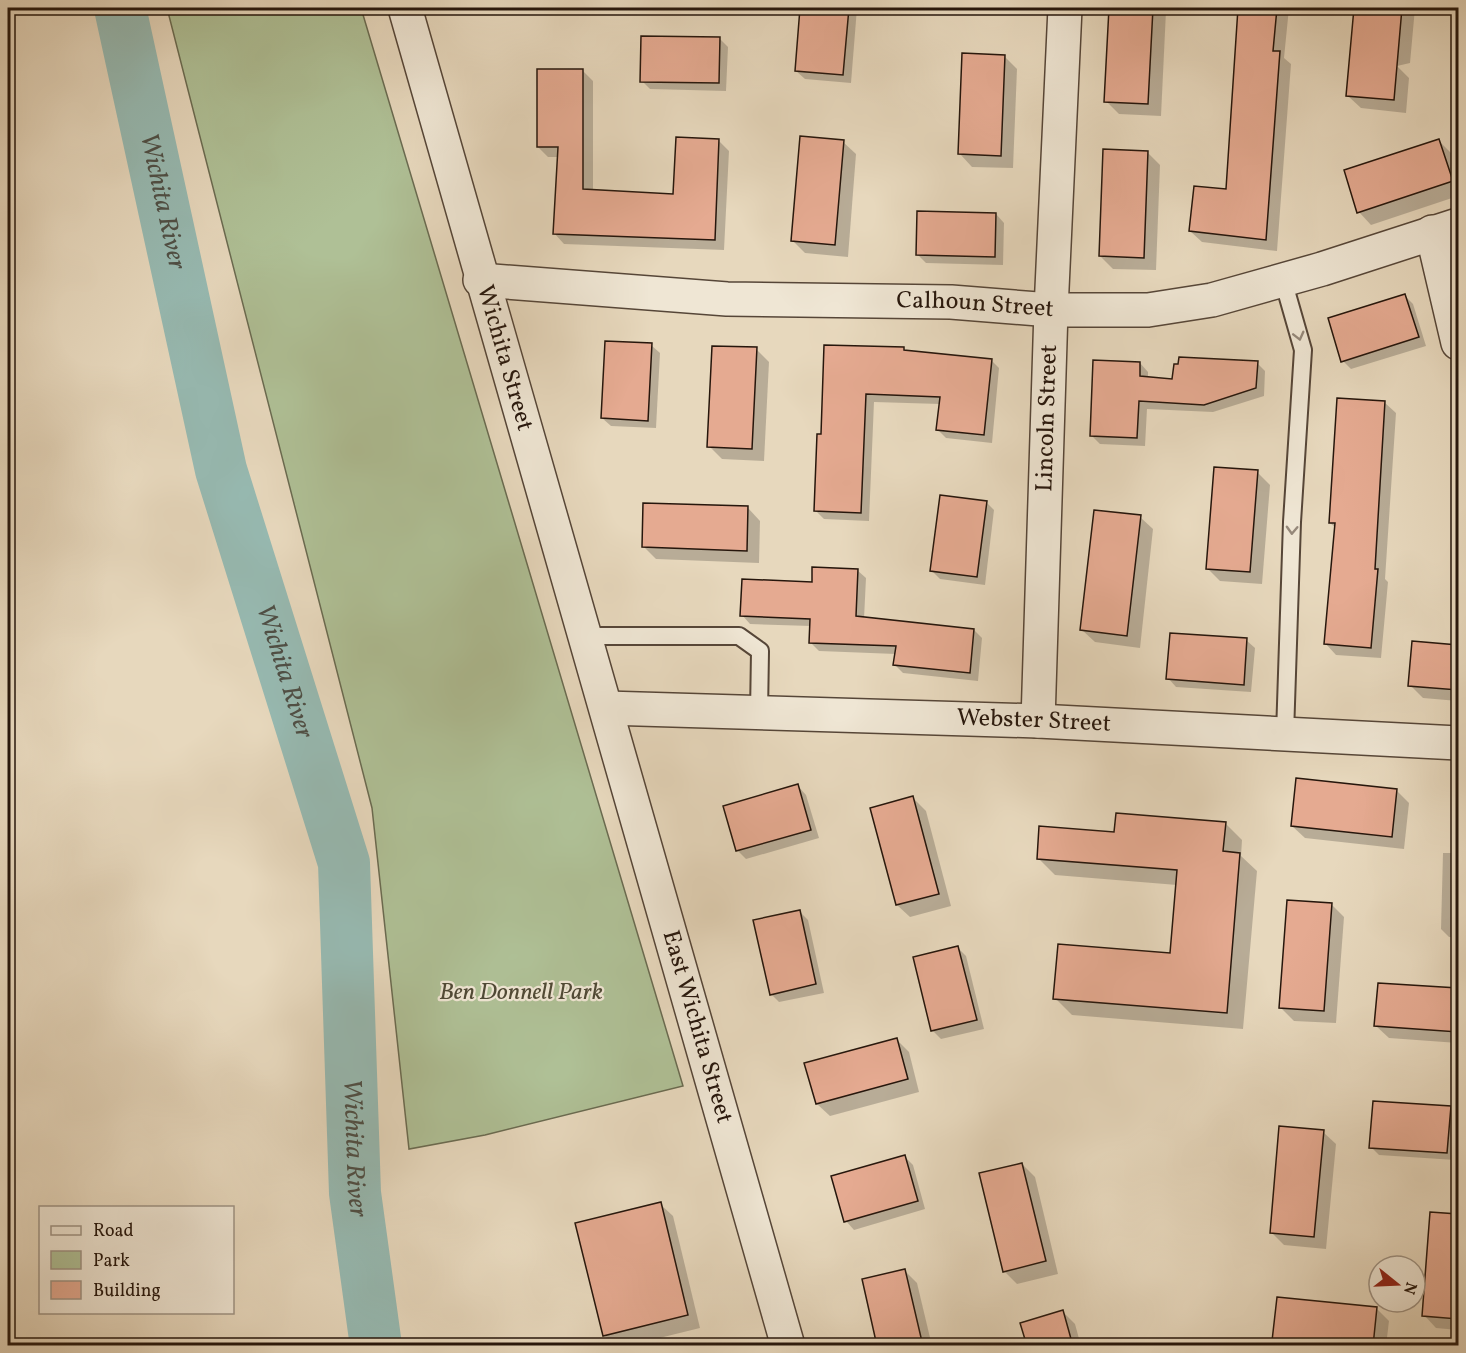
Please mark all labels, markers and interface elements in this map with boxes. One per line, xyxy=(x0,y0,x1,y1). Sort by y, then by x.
water label: Wichita River xyxy=(130,130,195,273)
street label: Wichita Street xyxy=(467,281,541,435)
street label: Calhoun Street xyxy=(896,284,1055,327)
one-way arrow xyxy=(1292,331,1305,341)
street label: Lincoln Street xyxy=(1028,344,1067,492)
one-way arrow xyxy=(1286,526,1298,535)
water label: Wichita River xyxy=(246,600,322,743)
street label: Webster Street xyxy=(956,702,1112,742)
street label: East Wichita Street xyxy=(653,926,741,1128)
park label: Ben Donnell Park xyxy=(439,976,603,1010)
water label: Wichita River xyxy=(333,1078,376,1220)
legend xyxy=(39,1206,234,1314)
text: Road xyxy=(93,1219,134,1244)
text: Park xyxy=(93,1249,130,1274)
north arrow xyxy=(1367,1254,1427,1314)
text: Building xyxy=(93,1279,161,1304)
text: N xyxy=(1397,1279,1422,1297)

